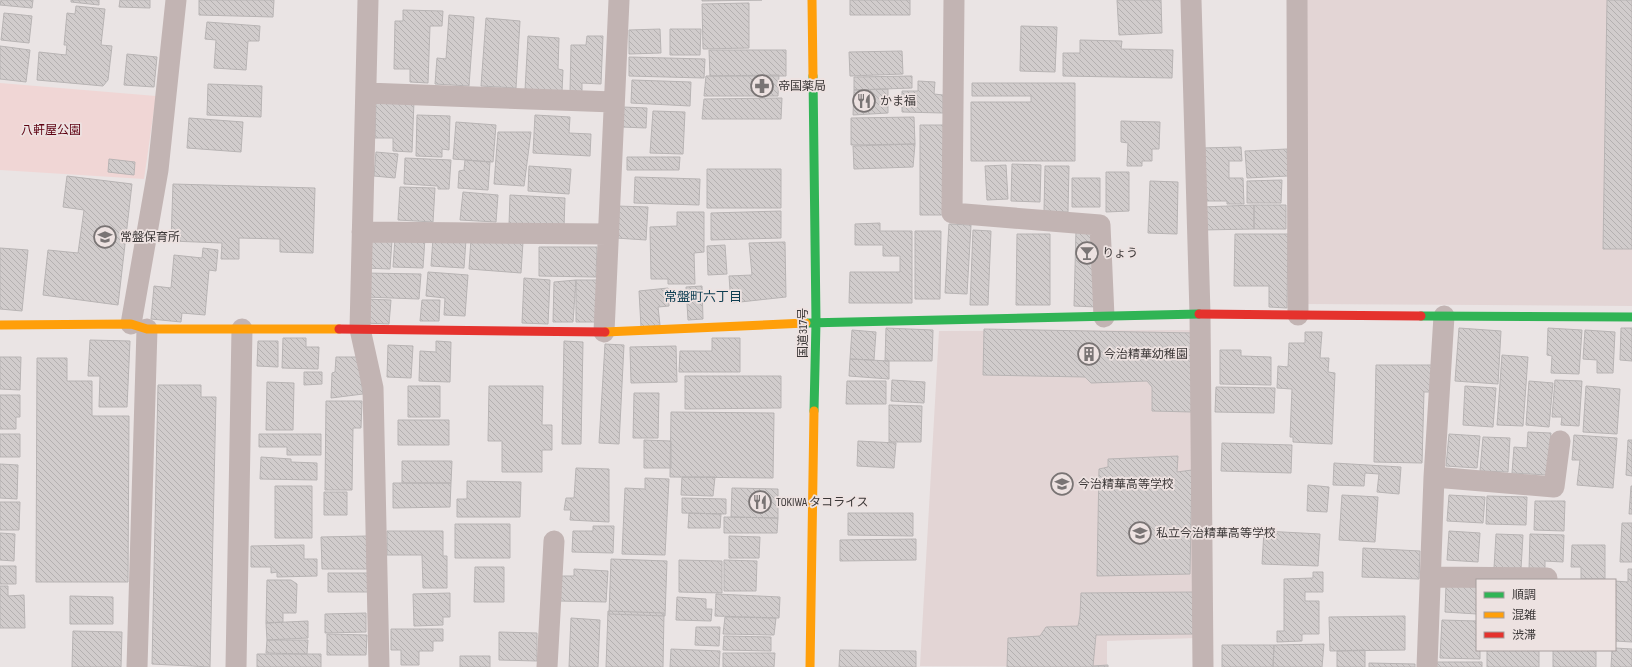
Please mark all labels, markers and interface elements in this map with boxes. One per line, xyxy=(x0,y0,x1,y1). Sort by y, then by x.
pharmacy icon: 帝国薬局 xyxy=(749,73,775,99)
place label: 帝国薬局 xyxy=(778,79,826,94)
restaurant icon: かま福 xyxy=(851,88,877,114)
place label: かま福 xyxy=(880,94,916,109)
park label: 八軒屋公園 xyxy=(21,123,81,138)
school or university icon: 常盤保育所 xyxy=(92,224,118,250)
place label: 常盤保育所 xyxy=(120,230,180,245)
bar icon: りょう xyxy=(1074,240,1100,266)
place label: りょう xyxy=(1102,246,1138,261)
district label: 常盤町六丁目 xyxy=(664,289,742,305)
street label: 国道317号 xyxy=(796,308,811,358)
building icon: 今治精華幼稚園 xyxy=(1076,341,1102,367)
place label: 今治精華幼稚園 xyxy=(1104,347,1188,362)
school or university icon: 今治精華高等学校 xyxy=(1049,471,1075,497)
place label: 今治精華高等学校 xyxy=(1078,477,1174,492)
restaurant icon: TOKIWA タコライス xyxy=(747,489,773,515)
place label: TOKIWA タコライス xyxy=(776,495,869,510)
school or university icon: 私立今治精華高等学校 xyxy=(1127,520,1153,546)
place label: 私立今治精華高等学校 xyxy=(1156,526,1276,541)
legend xyxy=(1476,579,1616,651)
text: 順調 xyxy=(1512,588,1536,603)
text: 混雑 xyxy=(1512,608,1536,623)
text: 渋滞 xyxy=(1512,628,1536,643)

